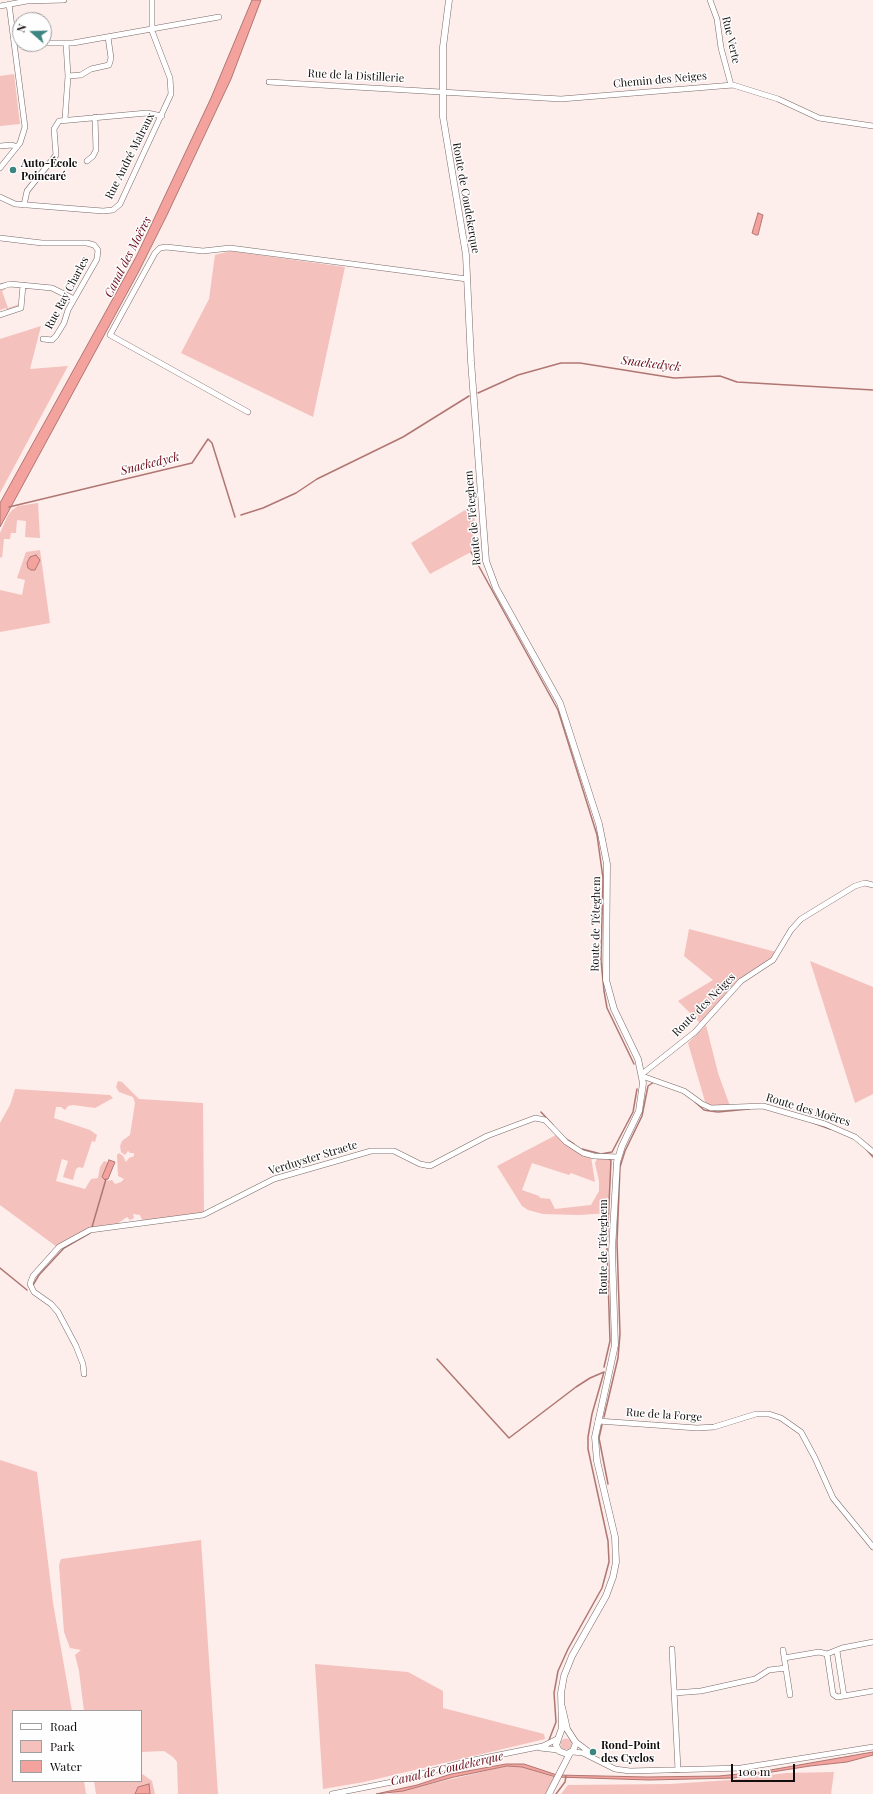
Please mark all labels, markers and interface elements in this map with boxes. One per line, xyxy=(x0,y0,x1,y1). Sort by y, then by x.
north arrow xyxy=(12,12,52,52)
street label: Rue Verte xyxy=(719,15,743,65)
text: N xyxy=(13,22,30,34)
street label: Rue de la Distillerie xyxy=(307,67,405,85)
street label: Chemin des Neiges xyxy=(613,69,707,91)
street label: Rue André Malraux xyxy=(102,111,158,201)
street label: Route de Coudekerque xyxy=(450,141,482,255)
place label: Auto-École Poincaré xyxy=(21,157,77,183)
marker: Auto-École Poincaré xyxy=(8,165,18,175)
water label: Canal des Moëres xyxy=(101,214,155,300)
street label: Rue Ray Charles xyxy=(42,254,92,332)
water label: Snaekedyck xyxy=(620,353,682,375)
water label: Snaekedyck xyxy=(119,450,181,478)
street label: Route de Téteghem xyxy=(462,470,484,566)
street label: Route de Téteghem xyxy=(589,876,603,972)
street label: Route des Neiges xyxy=(670,971,738,1039)
street label: Route des Moëres xyxy=(764,1091,852,1129)
street label: Verduyster Straete xyxy=(267,1138,359,1178)
street label: Route de Téteghem xyxy=(597,1199,611,1295)
street label: Rue de la Forge xyxy=(626,1406,702,1424)
legend xyxy=(12,1710,142,1782)
text: Road xyxy=(50,1718,77,1734)
text: Park xyxy=(50,1738,75,1754)
place label: Rond-Point des Cyclos xyxy=(601,1739,660,1765)
marker: Rond-Point des Cyclos xyxy=(588,1747,598,1757)
water label: Canal de Coudekerque xyxy=(389,1749,505,1789)
scale bar xyxy=(733,1756,797,1782)
text: Water xyxy=(50,1758,82,1774)
text: 100 m xyxy=(738,1763,770,1779)

